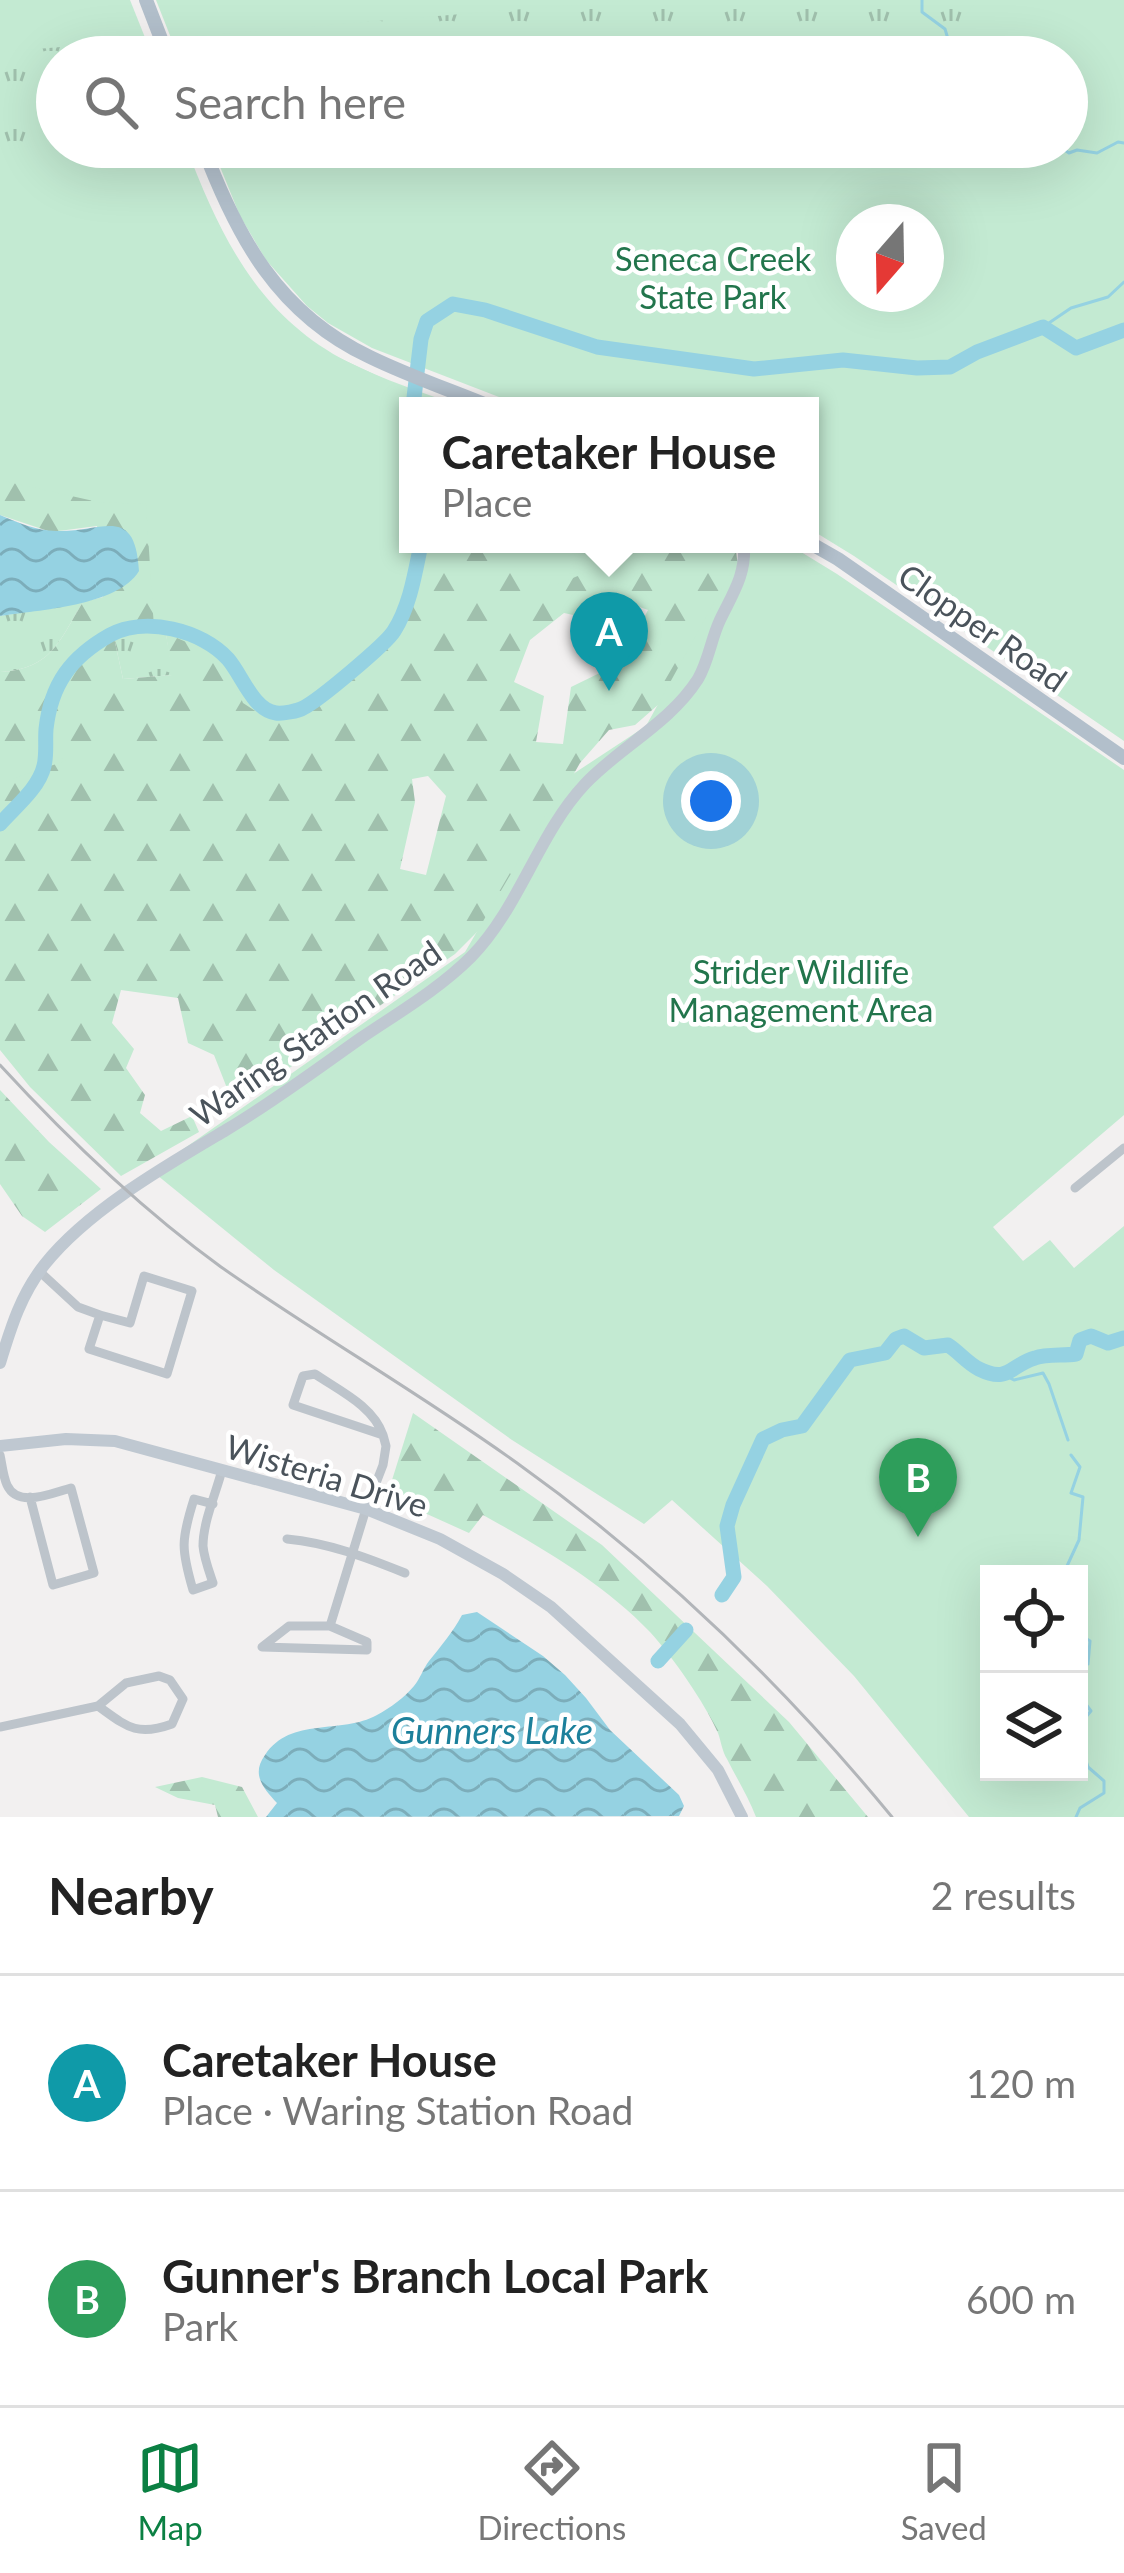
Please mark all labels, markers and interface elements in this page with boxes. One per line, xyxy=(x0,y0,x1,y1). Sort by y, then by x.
search box xyxy=(36,36,1088,168)
icon: search xyxy=(78,69,144,135)
text: Search here xyxy=(174,75,406,129)
north arrow xyxy=(836,204,944,312)
park label: Seneca Creek State Park xyxy=(615,238,812,316)
popup xyxy=(399,397,819,553)
text: Caretaker House xyxy=(442,425,776,479)
text: Place xyxy=(442,479,532,525)
street label: Clopper Road xyxy=(891,554,1075,700)
pin: A xyxy=(570,592,648,691)
your location xyxy=(681,771,741,831)
street label: Waring Station Road xyxy=(182,931,448,1135)
park label: Strider Wildlife Management Area xyxy=(668,951,934,1029)
street label: Wisteria Drive xyxy=(221,1425,433,1525)
pin: B xyxy=(879,1438,957,1537)
map controls xyxy=(980,1565,1088,1781)
button: locate xyxy=(980,1565,1088,1673)
button: layers xyxy=(980,1673,1088,1781)
water label: Gunners Lake xyxy=(391,1708,593,1752)
text: Nearby xyxy=(48,1865,214,1926)
text: 2 results xyxy=(931,1872,1076,1918)
text: Caretaker House xyxy=(162,2033,497,2087)
text: A xyxy=(73,2060,101,2106)
text: 120 m xyxy=(966,2060,1076,2106)
text: Place · Waring Station Road xyxy=(162,2087,633,2133)
text: Gunner's Branch Local Park xyxy=(162,2249,708,2303)
text: B xyxy=(74,2276,100,2322)
text: 600 m xyxy=(966,2276,1076,2322)
text: Park xyxy=(162,2303,238,2349)
tab: Map xyxy=(137,2435,203,2547)
tab: Directions xyxy=(477,2435,626,2547)
tab: Saved xyxy=(901,2435,987,2547)

